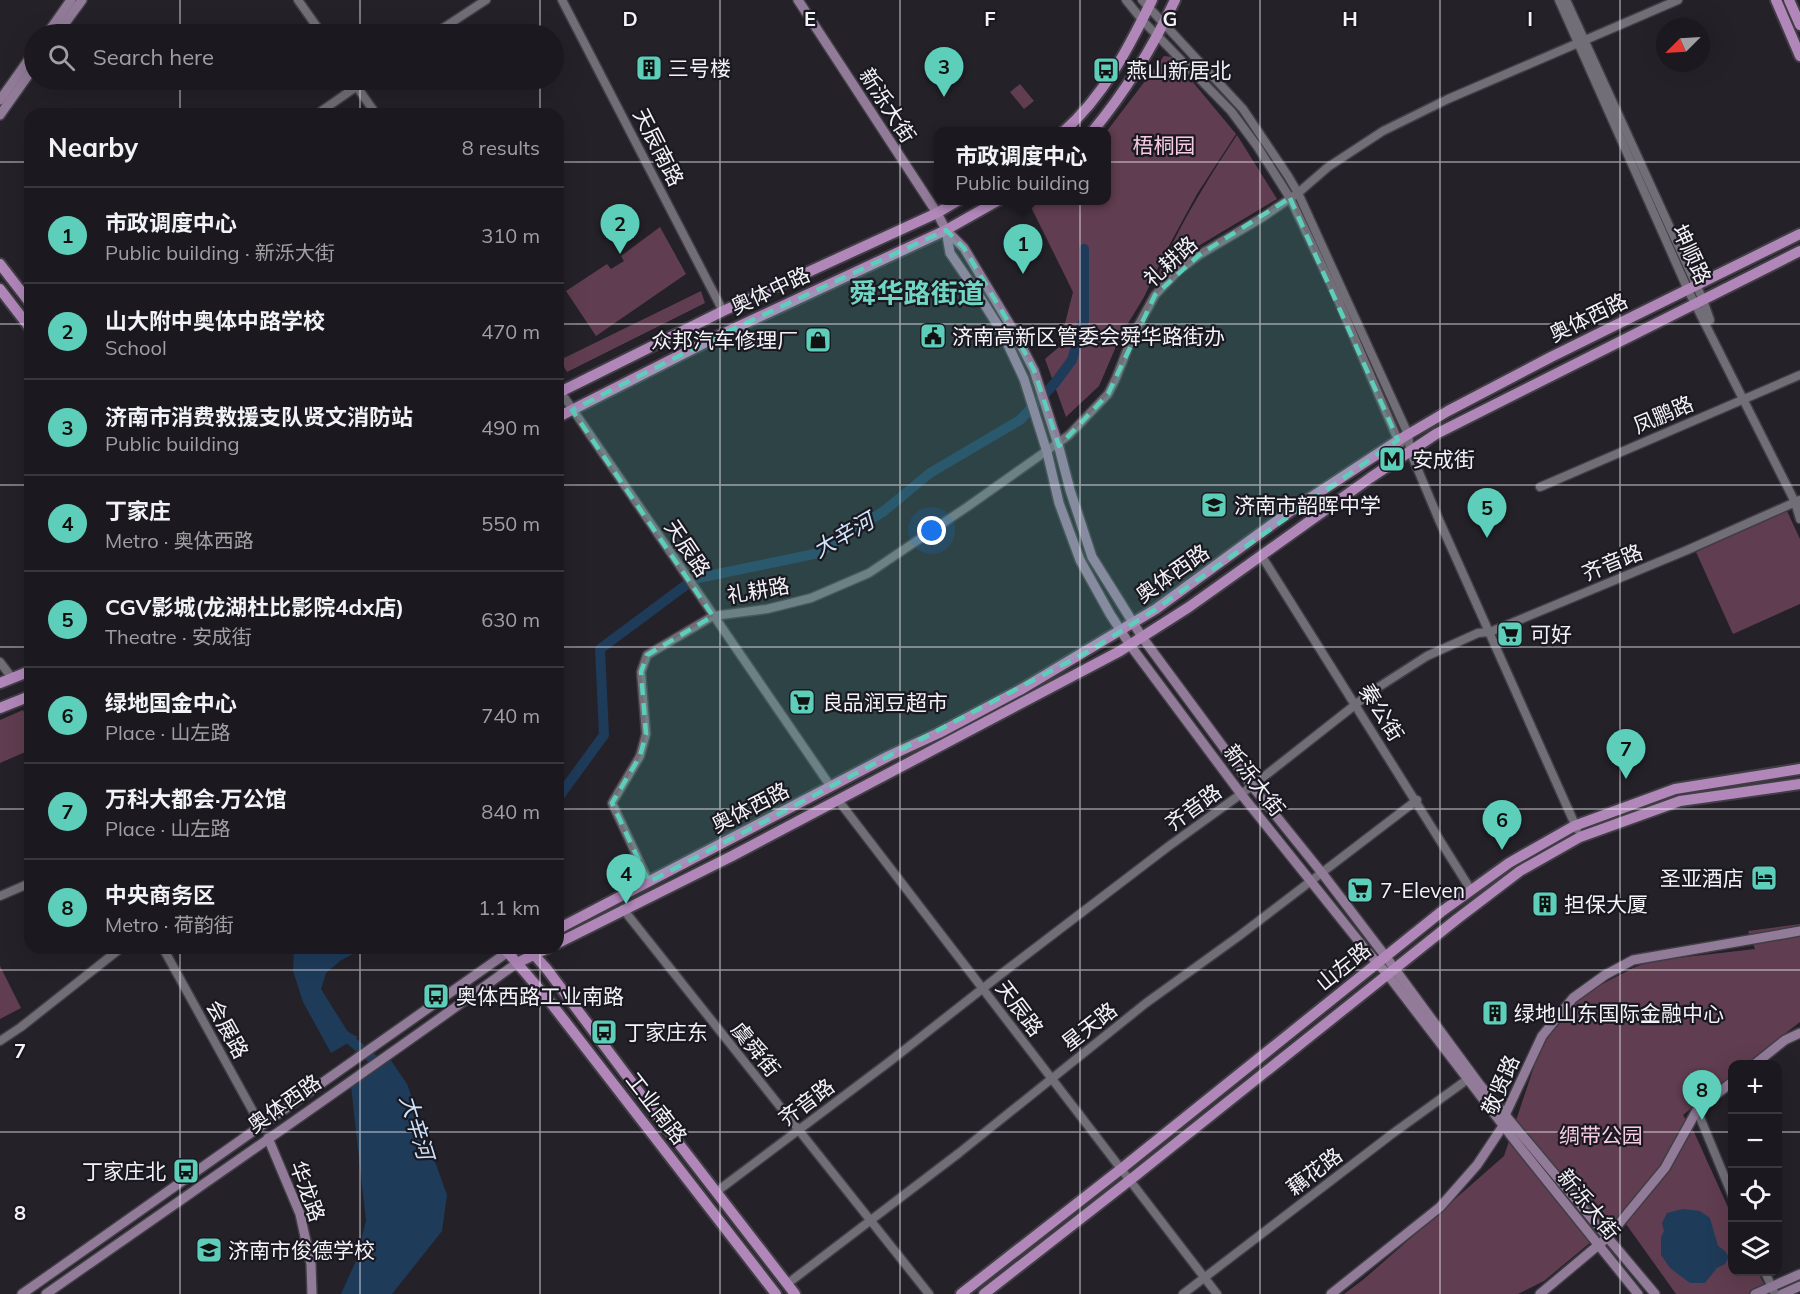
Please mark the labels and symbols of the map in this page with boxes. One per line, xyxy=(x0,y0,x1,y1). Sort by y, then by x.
text: D xyxy=(622,6,638,31)
text: E xyxy=(804,6,816,31)
text: F xyxy=(984,6,996,31)
text: G xyxy=(1163,6,1177,31)
text: H xyxy=(1342,6,1358,31)
text: I xyxy=(1527,6,1533,31)
north arrow xyxy=(1656,18,1710,72)
pin: 3 xyxy=(924,48,964,97)
building icon: 三号楼 xyxy=(634,53,664,83)
place label: 三号楼 xyxy=(668,55,731,81)
bus stop icon: 燕山新居北 xyxy=(1091,55,1121,85)
place label: 燕山新居北 xyxy=(1126,57,1231,83)
street label: 新泺大街 xyxy=(854,63,922,147)
street label: 天辰南路 xyxy=(628,104,690,190)
park label: 梧桐园 xyxy=(1133,132,1196,158)
pin: 2 xyxy=(600,204,640,254)
street label: 坤顺路 xyxy=(1667,220,1717,288)
pin: 1 xyxy=(1004,224,1042,274)
street label: 礼耕路 xyxy=(1138,230,1202,292)
street label: 奥体中路 xyxy=(726,260,814,320)
district label: 舜华路街道 xyxy=(850,276,985,310)
street label: 奥体西路 xyxy=(1545,287,1631,347)
public building icon: 济南高新区管委会舜华路街办 xyxy=(918,321,948,351)
place label: 济南高新区管委会舜华路街办 xyxy=(952,323,1225,349)
shop icon: 众邦汽车修理厂 xyxy=(803,325,833,355)
place label: 众邦汽车修理厂 xyxy=(651,327,798,353)
street label: 凤鹏路 xyxy=(1629,390,1697,438)
metro station icon: 安成街 xyxy=(1377,444,1407,474)
place label: 安成街 xyxy=(1412,446,1475,472)
pin: 5 xyxy=(1468,488,1506,538)
school or university icon: 济南市韶晖中学 xyxy=(1199,490,1229,520)
place label: 济南市韶晖中学 xyxy=(1234,492,1381,518)
water label: 大辛河 xyxy=(807,504,882,564)
street label: 天辰路 xyxy=(660,515,716,581)
your location xyxy=(917,516,946,545)
street label: 奥体西路 xyxy=(1130,538,1214,608)
street label: 齐音路 xyxy=(1578,538,1646,586)
street label: 礼耕路 xyxy=(725,572,791,608)
supermarket icon: 可好 xyxy=(1495,619,1525,649)
place label: 可好 xyxy=(1530,621,1572,647)
street label: 秦公街 xyxy=(1354,678,1410,746)
supermarket icon: 良品润豆超市 xyxy=(787,687,817,717)
place label: 良品润豆超市 xyxy=(822,689,948,715)
pin: 7 xyxy=(1606,730,1646,779)
street label: 新泺大街 xyxy=(1219,739,1291,821)
street label: 奥体西路 xyxy=(707,776,793,838)
street label: 齐音路 xyxy=(1160,778,1226,836)
pin: 6 xyxy=(1482,800,1522,850)
pin: 4 xyxy=(606,854,646,904)
hotel icon: 圣亚酒店 xyxy=(1749,863,1779,893)
place label: 圣亚酒店 xyxy=(1660,865,1744,891)
supermarket icon: 7-Eleven xyxy=(1345,875,1375,905)
place label: 7-Eleven xyxy=(1380,877,1465,903)
building icon: 担保大厦 xyxy=(1530,889,1560,919)
place label: 担保大厦 xyxy=(1564,891,1648,917)
street label: 山左路 xyxy=(1310,936,1376,996)
street label: 天辰路 xyxy=(991,975,1049,1041)
bus stop icon: 奥体西路工业南路 xyxy=(421,981,451,1011)
place label: 奥体西路工业南路 xyxy=(456,983,624,1009)
street label: 会展路 xyxy=(201,995,255,1063)
street label: 星天路 xyxy=(1056,996,1122,1056)
building icon: 绿地山东国际金融中心 xyxy=(1480,998,1510,1028)
place label: 绿地山东国际金融中心 xyxy=(1514,1000,1724,1026)
street label: 虞舜街 xyxy=(726,1016,786,1082)
bus stop icon: 丁家庄东 xyxy=(589,1017,619,1047)
place label: 丁家庄东 xyxy=(624,1019,708,1045)
text: 7 xyxy=(14,1038,26,1063)
street label: 敬贤路 xyxy=(1476,1051,1524,1119)
street label: 工业南路 xyxy=(621,1067,693,1149)
street label: 奥体西路 xyxy=(242,1068,326,1138)
pin: 8 xyxy=(1682,1070,1722,1120)
street label: 齐音路 xyxy=(773,1073,839,1131)
water label: 大辛河 xyxy=(394,1091,441,1166)
park label: 绸带公园 xyxy=(1559,1122,1643,1148)
street label: 藕花路 xyxy=(1281,1142,1347,1200)
bus stop icon: 丁家庄北 xyxy=(171,1156,201,1186)
street label: 华龙路 xyxy=(285,1157,331,1225)
place label: 丁家庄北 xyxy=(82,1158,166,1184)
street label: 新泺大街 xyxy=(1552,1163,1626,1245)
text: 8 xyxy=(14,1200,26,1225)
school or university icon: 济南市俊德学校 xyxy=(194,1235,224,1265)
place label: 济南市俊德学校 xyxy=(228,1237,375,1263)

